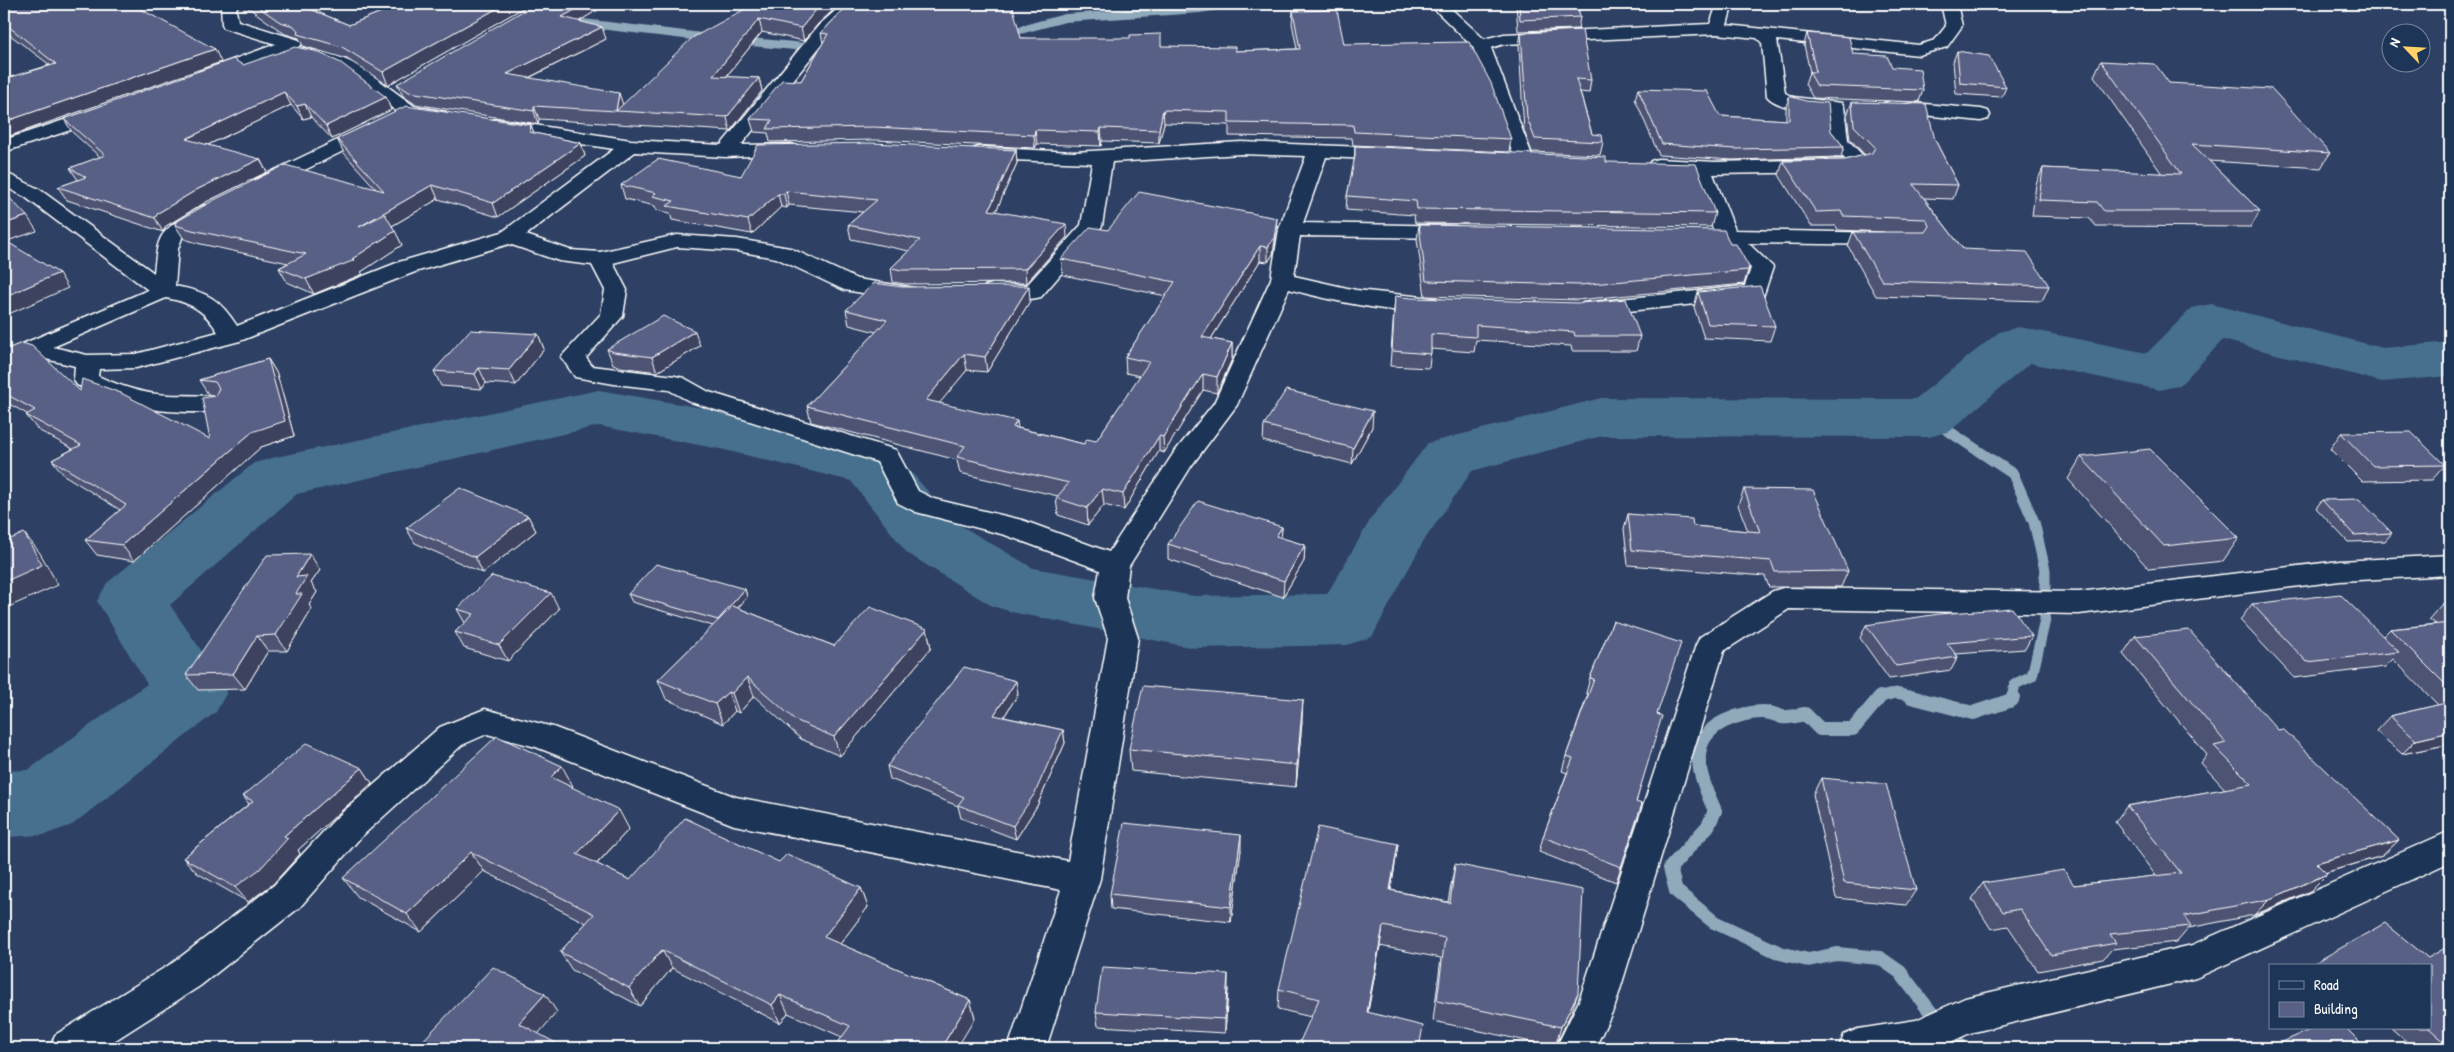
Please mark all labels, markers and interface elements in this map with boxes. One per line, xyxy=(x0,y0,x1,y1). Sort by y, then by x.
north arrow xyxy=(2382,22,2432,72)
text: N xyxy=(2384,34,2404,50)
legend xyxy=(2269,964,2432,1030)
text: Road xyxy=(2314,974,2339,995)
text: Building xyxy=(2314,998,2358,1019)

